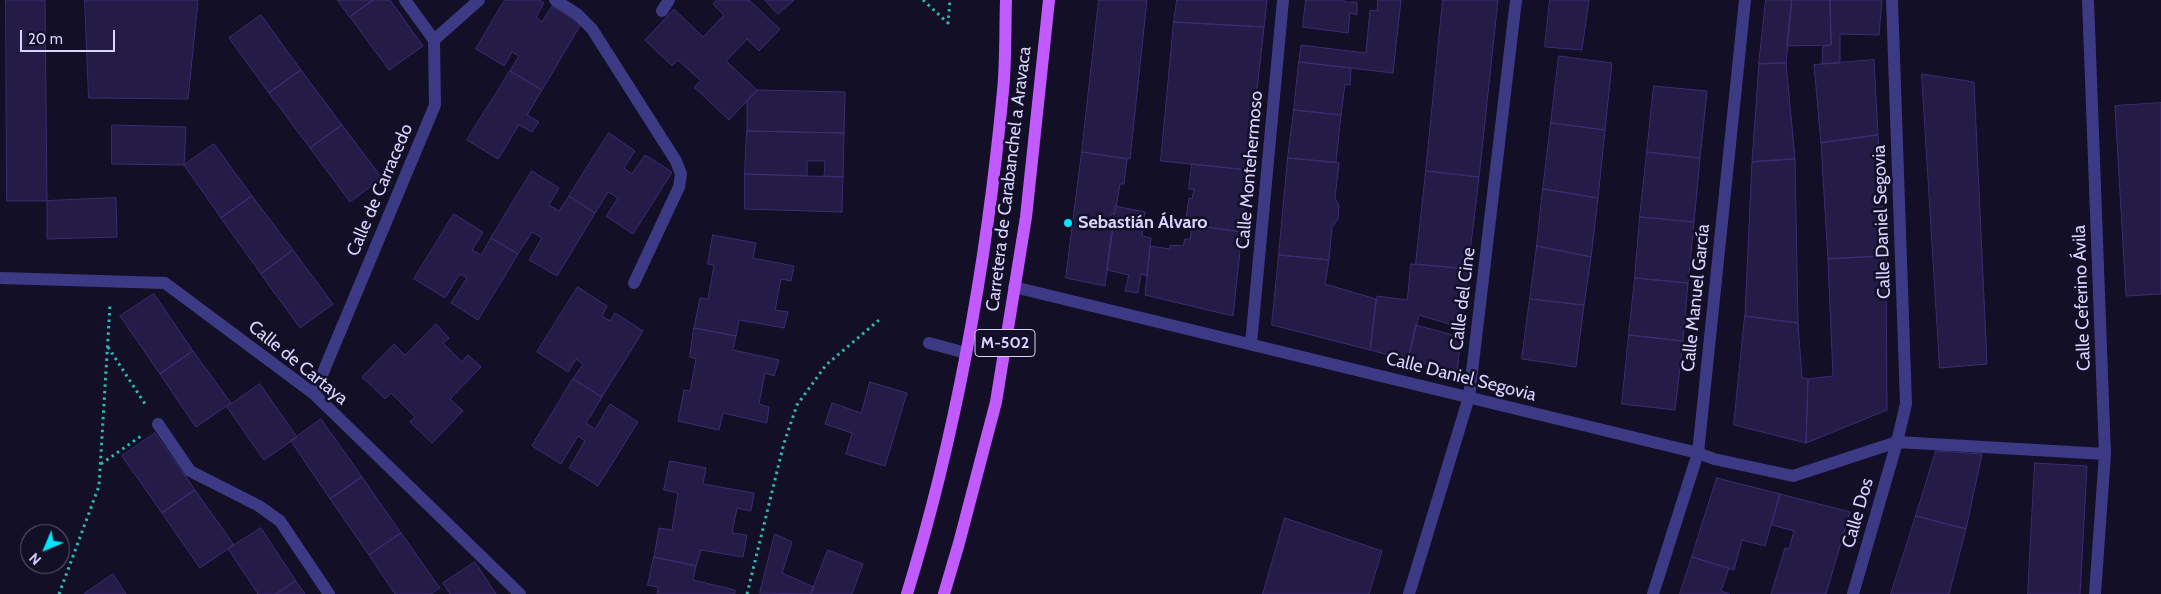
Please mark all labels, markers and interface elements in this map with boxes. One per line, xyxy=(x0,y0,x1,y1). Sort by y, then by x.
scale bar xyxy=(22,20,118,52)
text: 20 m xyxy=(28,30,63,48)
street label: Carretera de Carabanchel a Aravaca xyxy=(982,45,1036,313)
street label: Calle Montehermoso xyxy=(1232,90,1268,250)
street label: Calle de Carracedo xyxy=(342,121,418,259)
street label: Calle Daniel Segovia xyxy=(1869,145,1895,299)
place label: Sebastián Álvaro xyxy=(1078,212,1208,234)
marker: Sebastián Álvaro xyxy=(1062,217,1074,229)
street label: Calle Manuel García xyxy=(1678,223,1714,373)
street label: Calle Ceferino Ávila xyxy=(2069,225,2095,371)
street label: Calle del Cine xyxy=(1446,246,1480,352)
street label: Calle de Cartaya xyxy=(244,316,352,410)
road number: M-502 xyxy=(975,329,1035,356)
street label: Calle Daniel Segovia xyxy=(1384,348,1538,406)
street label: Calle Dos xyxy=(1838,476,1878,550)
north arrow xyxy=(20,524,70,574)
text: N xyxy=(25,549,45,569)

